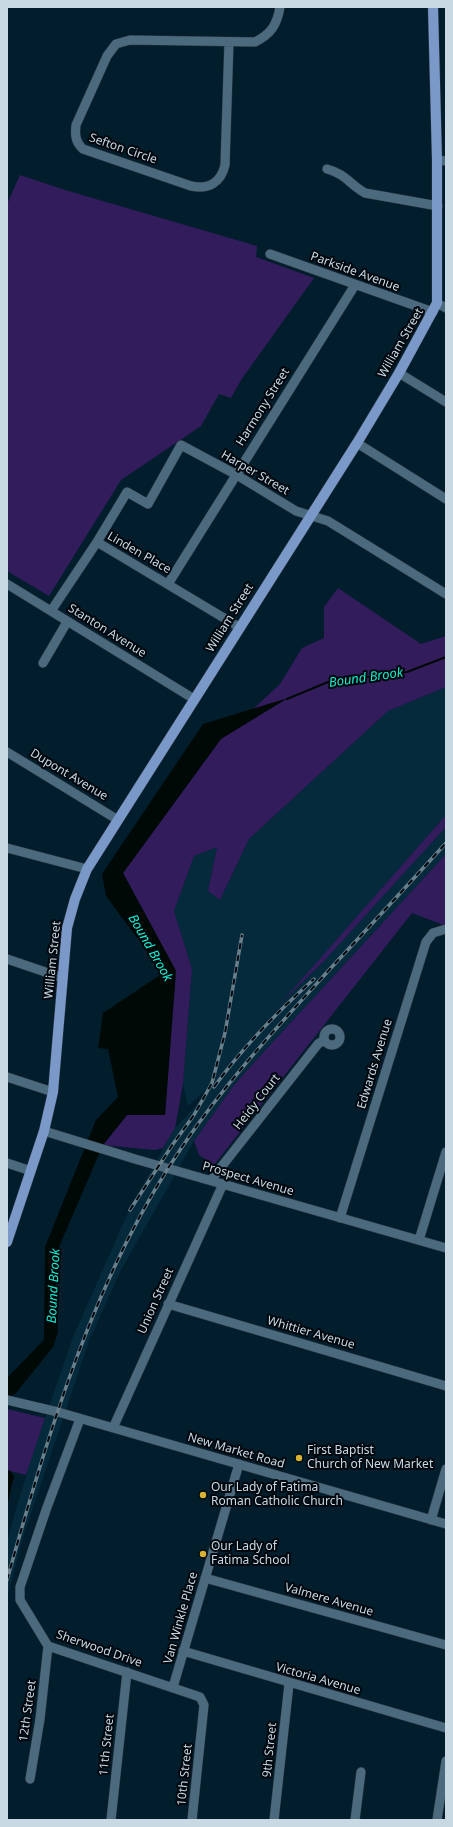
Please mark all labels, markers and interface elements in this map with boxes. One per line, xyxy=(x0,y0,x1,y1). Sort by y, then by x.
street label: Sefton Circle xyxy=(87,131,159,167)
street label: Parkside Avenue xyxy=(309,249,401,295)
street label: William Street xyxy=(375,306,427,380)
street label: Harmony Street xyxy=(233,365,293,449)
street label: Harper Street xyxy=(218,448,292,498)
street label: Linden Place xyxy=(105,529,173,577)
street label: William Street xyxy=(203,581,257,655)
street label: Stanton Avenue xyxy=(65,601,149,661)
water label: Bound Brook xyxy=(328,665,404,691)
street label: Dupont Avenue xyxy=(28,746,110,804)
water label: Bound Brook xyxy=(125,912,175,984)
street label: William Street xyxy=(42,920,64,1000)
street label: Edwards Avenue xyxy=(354,1017,396,1111)
street label: Heidy Court xyxy=(231,1071,283,1133)
street label: Prospect Avenue xyxy=(201,1159,295,1199)
water label: Bound Brook xyxy=(44,1248,64,1324)
street label: Union Street xyxy=(135,1266,177,1336)
street label: Whittier Avenue xyxy=(266,1314,356,1352)
street label: New Market Road xyxy=(186,1430,286,1472)
place label: First Baptist Church of New Market xyxy=(307,1444,433,1472)
marker: First Baptist Church of New Market xyxy=(294,1453,304,1463)
place label: Our Lady of Fatima Roman Catholic Church xyxy=(211,1481,343,1509)
marker: Our Lady of Fatima Roman Catholic Church xyxy=(198,1490,208,1500)
place label: Our Lady of Fatima School xyxy=(211,1540,290,1568)
marker: Our Lady of Fatima School xyxy=(198,1549,208,1559)
street label: Van Winkle Place xyxy=(161,1570,201,1666)
street label: Valmere Avenue xyxy=(283,1580,375,1620)
street label: Sherwood Drive xyxy=(54,1628,144,1670)
street label: Victoria Avenue xyxy=(274,1660,362,1698)
street label: 12th Street xyxy=(17,1679,39,1743)
street label: 11th Street xyxy=(97,1713,117,1777)
street label: 9th Street xyxy=(260,1722,280,1778)
street label: 10th Street xyxy=(175,1743,195,1807)

